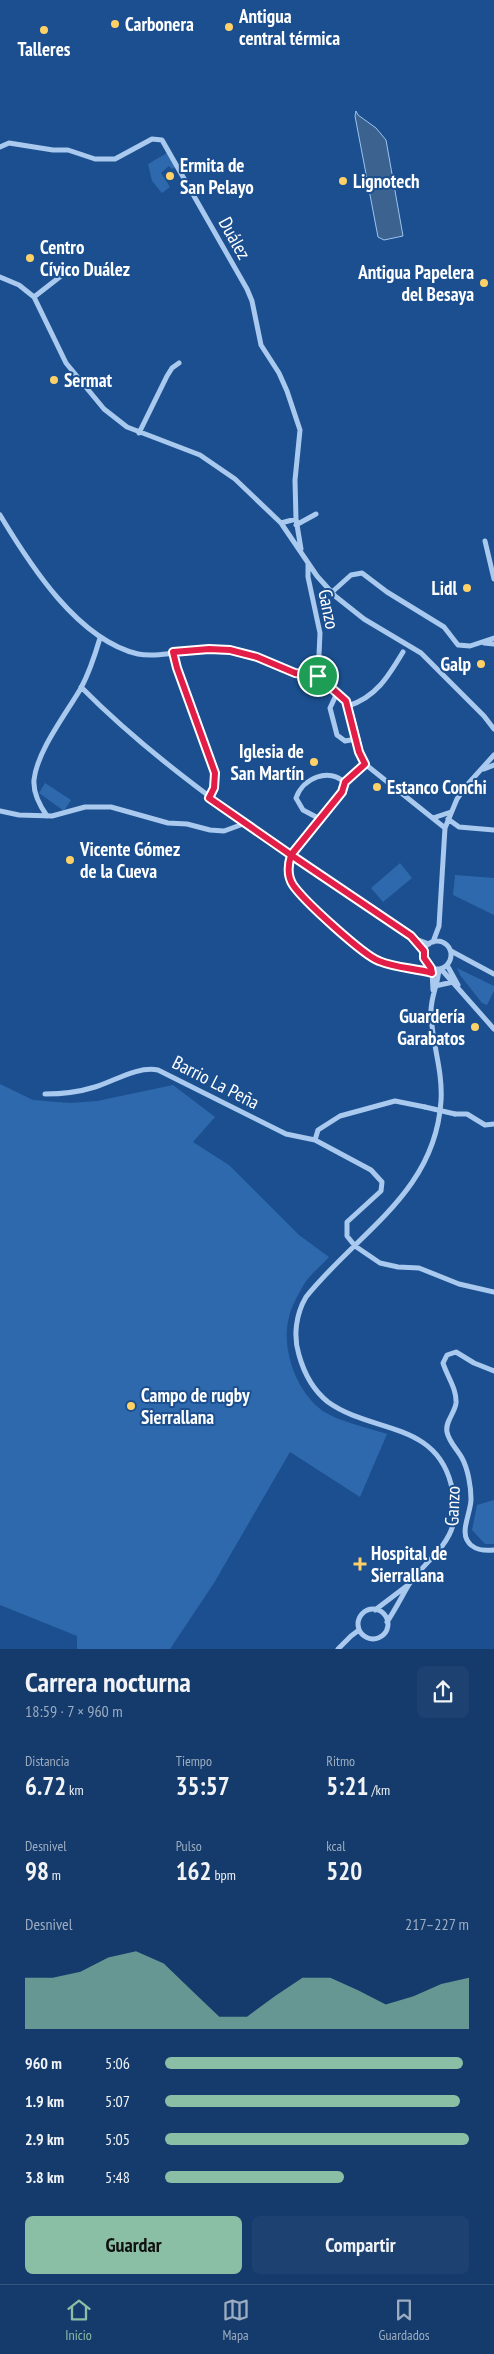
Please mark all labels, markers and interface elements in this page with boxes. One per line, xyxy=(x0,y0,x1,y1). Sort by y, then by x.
place label: Antigua central térmica xyxy=(238,4,340,50)
place label: Carbonera xyxy=(125,12,194,36)
marker: Carbonera xyxy=(109,18,121,30)
marker: Antigua central térmica xyxy=(223,21,235,33)
marker: Talleres xyxy=(38,24,50,36)
place label: Talleres xyxy=(18,37,71,61)
place label: Ermita de San Pelayo xyxy=(180,153,254,199)
place label: Lignotech xyxy=(353,169,420,193)
marker: Ermita de San Pelayo xyxy=(164,170,176,182)
marker: Lignotech xyxy=(337,175,349,187)
street label: Duález xyxy=(214,213,256,264)
place label: Centro Cívico Duález xyxy=(40,235,130,281)
marker: Centro Cívico Duález xyxy=(24,252,36,264)
place label: Antigua Papelera del Besaya xyxy=(357,260,474,306)
marker: Antigua Papelera del Besaya xyxy=(478,277,490,289)
place label: Sermat xyxy=(64,368,112,392)
marker: Sermat xyxy=(48,374,60,386)
place label: Lidl xyxy=(432,576,457,600)
marker: Lidl xyxy=(461,582,473,594)
street label: Ganzo xyxy=(313,587,345,631)
place label: Galp xyxy=(441,652,472,676)
pin xyxy=(297,655,339,697)
marker: Galp xyxy=(475,658,487,670)
icon: arrive xyxy=(304,662,332,690)
place label: Iglesia de San Martín xyxy=(231,739,304,785)
marker: Iglesia de San Martín xyxy=(308,756,320,768)
place label: Estanco Conchi xyxy=(387,775,487,799)
marker: Estanco Conchi xyxy=(371,781,383,793)
place label: Vicente Gómez de la Cueva xyxy=(79,837,180,883)
marker: Vicente Gómez de la Cueva xyxy=(64,854,76,866)
place label: Guardería Garabatos xyxy=(397,1004,465,1050)
marker: Guardería Garabatos xyxy=(469,1021,481,1033)
street label: Barrio La Peña xyxy=(169,1050,263,1114)
place label: Campo de rugby Sierrallana xyxy=(141,1383,250,1429)
marker: Campo de rugby Sierrallana xyxy=(125,1400,137,1412)
street label: Ganzo xyxy=(439,1486,465,1526)
place label: Hospital de Sierrallana xyxy=(371,1541,447,1587)
marker: Hospital de Sierrallana xyxy=(353,1557,367,1571)
text: Carrera nocturna xyxy=(25,1663,191,1700)
button: share xyxy=(417,1666,469,1718)
text: 18:59 · 7 × 960 m xyxy=(25,1701,123,1721)
text: Distancia xyxy=(25,1752,69,1770)
text: Tiempo xyxy=(176,1752,212,1770)
text: Ritmo xyxy=(326,1752,355,1770)
text: 6.72 xyxy=(25,1770,66,1802)
text: 35:57 xyxy=(176,1770,230,1802)
text: 5:21 xyxy=(326,1770,368,1802)
text: km xyxy=(66,1781,84,1799)
text: /km xyxy=(368,1781,390,1799)
text: Desnivel xyxy=(25,1837,67,1855)
text: Pulso xyxy=(176,1837,202,1855)
text: kcal xyxy=(326,1837,345,1855)
text: 98 xyxy=(25,1855,49,1887)
text: 162 xyxy=(176,1855,212,1887)
text: 520 xyxy=(326,1855,362,1887)
text: m xyxy=(49,1866,61,1884)
text: bpm xyxy=(212,1866,236,1884)
text: Desnivel xyxy=(25,1914,72,1934)
text: 217–227 m xyxy=(405,1914,469,1934)
text: 960 m xyxy=(25,2053,62,2073)
text: 5:06 xyxy=(105,2053,130,2073)
text: 1.9 km xyxy=(25,2091,64,2111)
text: 5:07 xyxy=(105,2091,130,2111)
text: 2.9 km xyxy=(25,2129,64,2149)
text: 5:05 xyxy=(105,2129,130,2149)
text: 3.8 km xyxy=(25,2167,64,2187)
text: 5:48 xyxy=(105,2167,130,2187)
button: Guardar xyxy=(25,2216,242,2274)
button: Compartir xyxy=(252,2216,469,2274)
tab: Inicio xyxy=(65,2296,93,2344)
tab: Mapa xyxy=(222,2296,250,2344)
tab: Guardados xyxy=(379,2296,429,2344)

